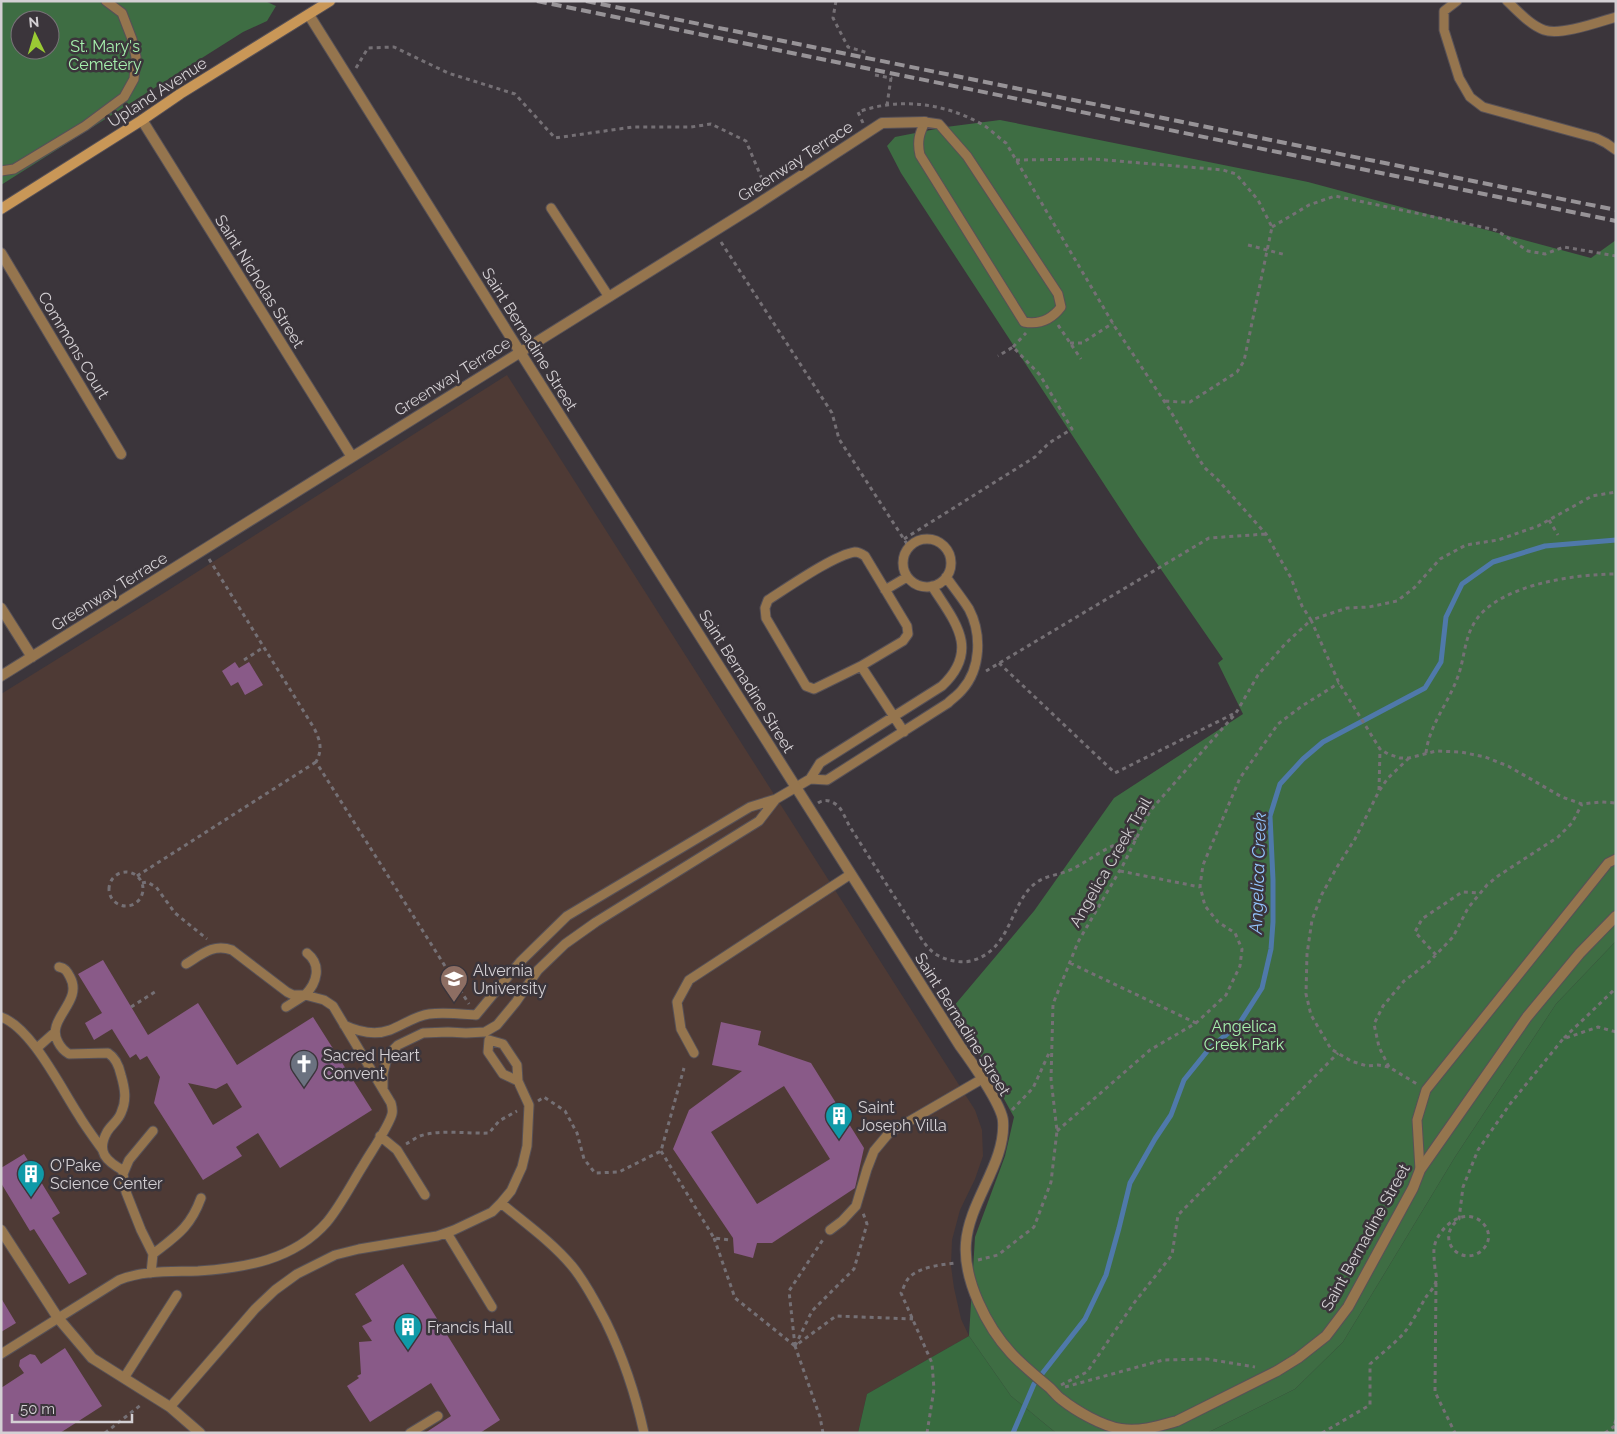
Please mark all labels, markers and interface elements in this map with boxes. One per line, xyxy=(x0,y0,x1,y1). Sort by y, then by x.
north arrow xyxy=(10,10,60,60)
text: N xyxy=(28,14,40,30)
park label: St. Mary's Cemetery xyxy=(68,37,142,74)
street label: Upland Avenue xyxy=(104,53,210,131)
street label: Greenway Terrace xyxy=(734,117,856,206)
street label: Saint Nicholas Street xyxy=(211,211,309,352)
street label: Saint Bernadine Street xyxy=(478,264,582,415)
street label: Commons Court xyxy=(34,288,113,403)
street label: Greenway Terrace xyxy=(391,333,514,420)
street label: Greenway Terrace xyxy=(48,548,171,635)
street label: Saint Bernadine Street xyxy=(695,606,799,757)
street label: Angelica Creek Trail xyxy=(1066,793,1156,930)
water label: Angelica Creek xyxy=(1245,811,1270,935)
street label: Saint Bernadine Street xyxy=(911,949,1015,1100)
place label: Alvernia University xyxy=(473,961,547,998)
school or university icon: Alvernia University xyxy=(439,964,469,1003)
park label: Angelica Creek Park xyxy=(1204,1017,1285,1054)
place label: Sacred Heart Convent xyxy=(323,1046,420,1083)
church icon: Sacred Heart Convent xyxy=(289,1049,319,1088)
place label: Saint Joseph Villa xyxy=(858,1098,947,1135)
building icon: Saint Joseph Villa xyxy=(824,1101,854,1140)
place label: O'Pake Science Center xyxy=(50,1156,163,1193)
building icon: O'Pake Science Center xyxy=(16,1159,46,1198)
street label: Saint Bernadine Street xyxy=(1317,1160,1414,1314)
building icon: Francis Hall xyxy=(393,1312,423,1351)
place label: Francis Hall xyxy=(427,1318,513,1337)
scale bar xyxy=(12,1392,132,1424)
text: 50 m xyxy=(20,1400,55,1418)

